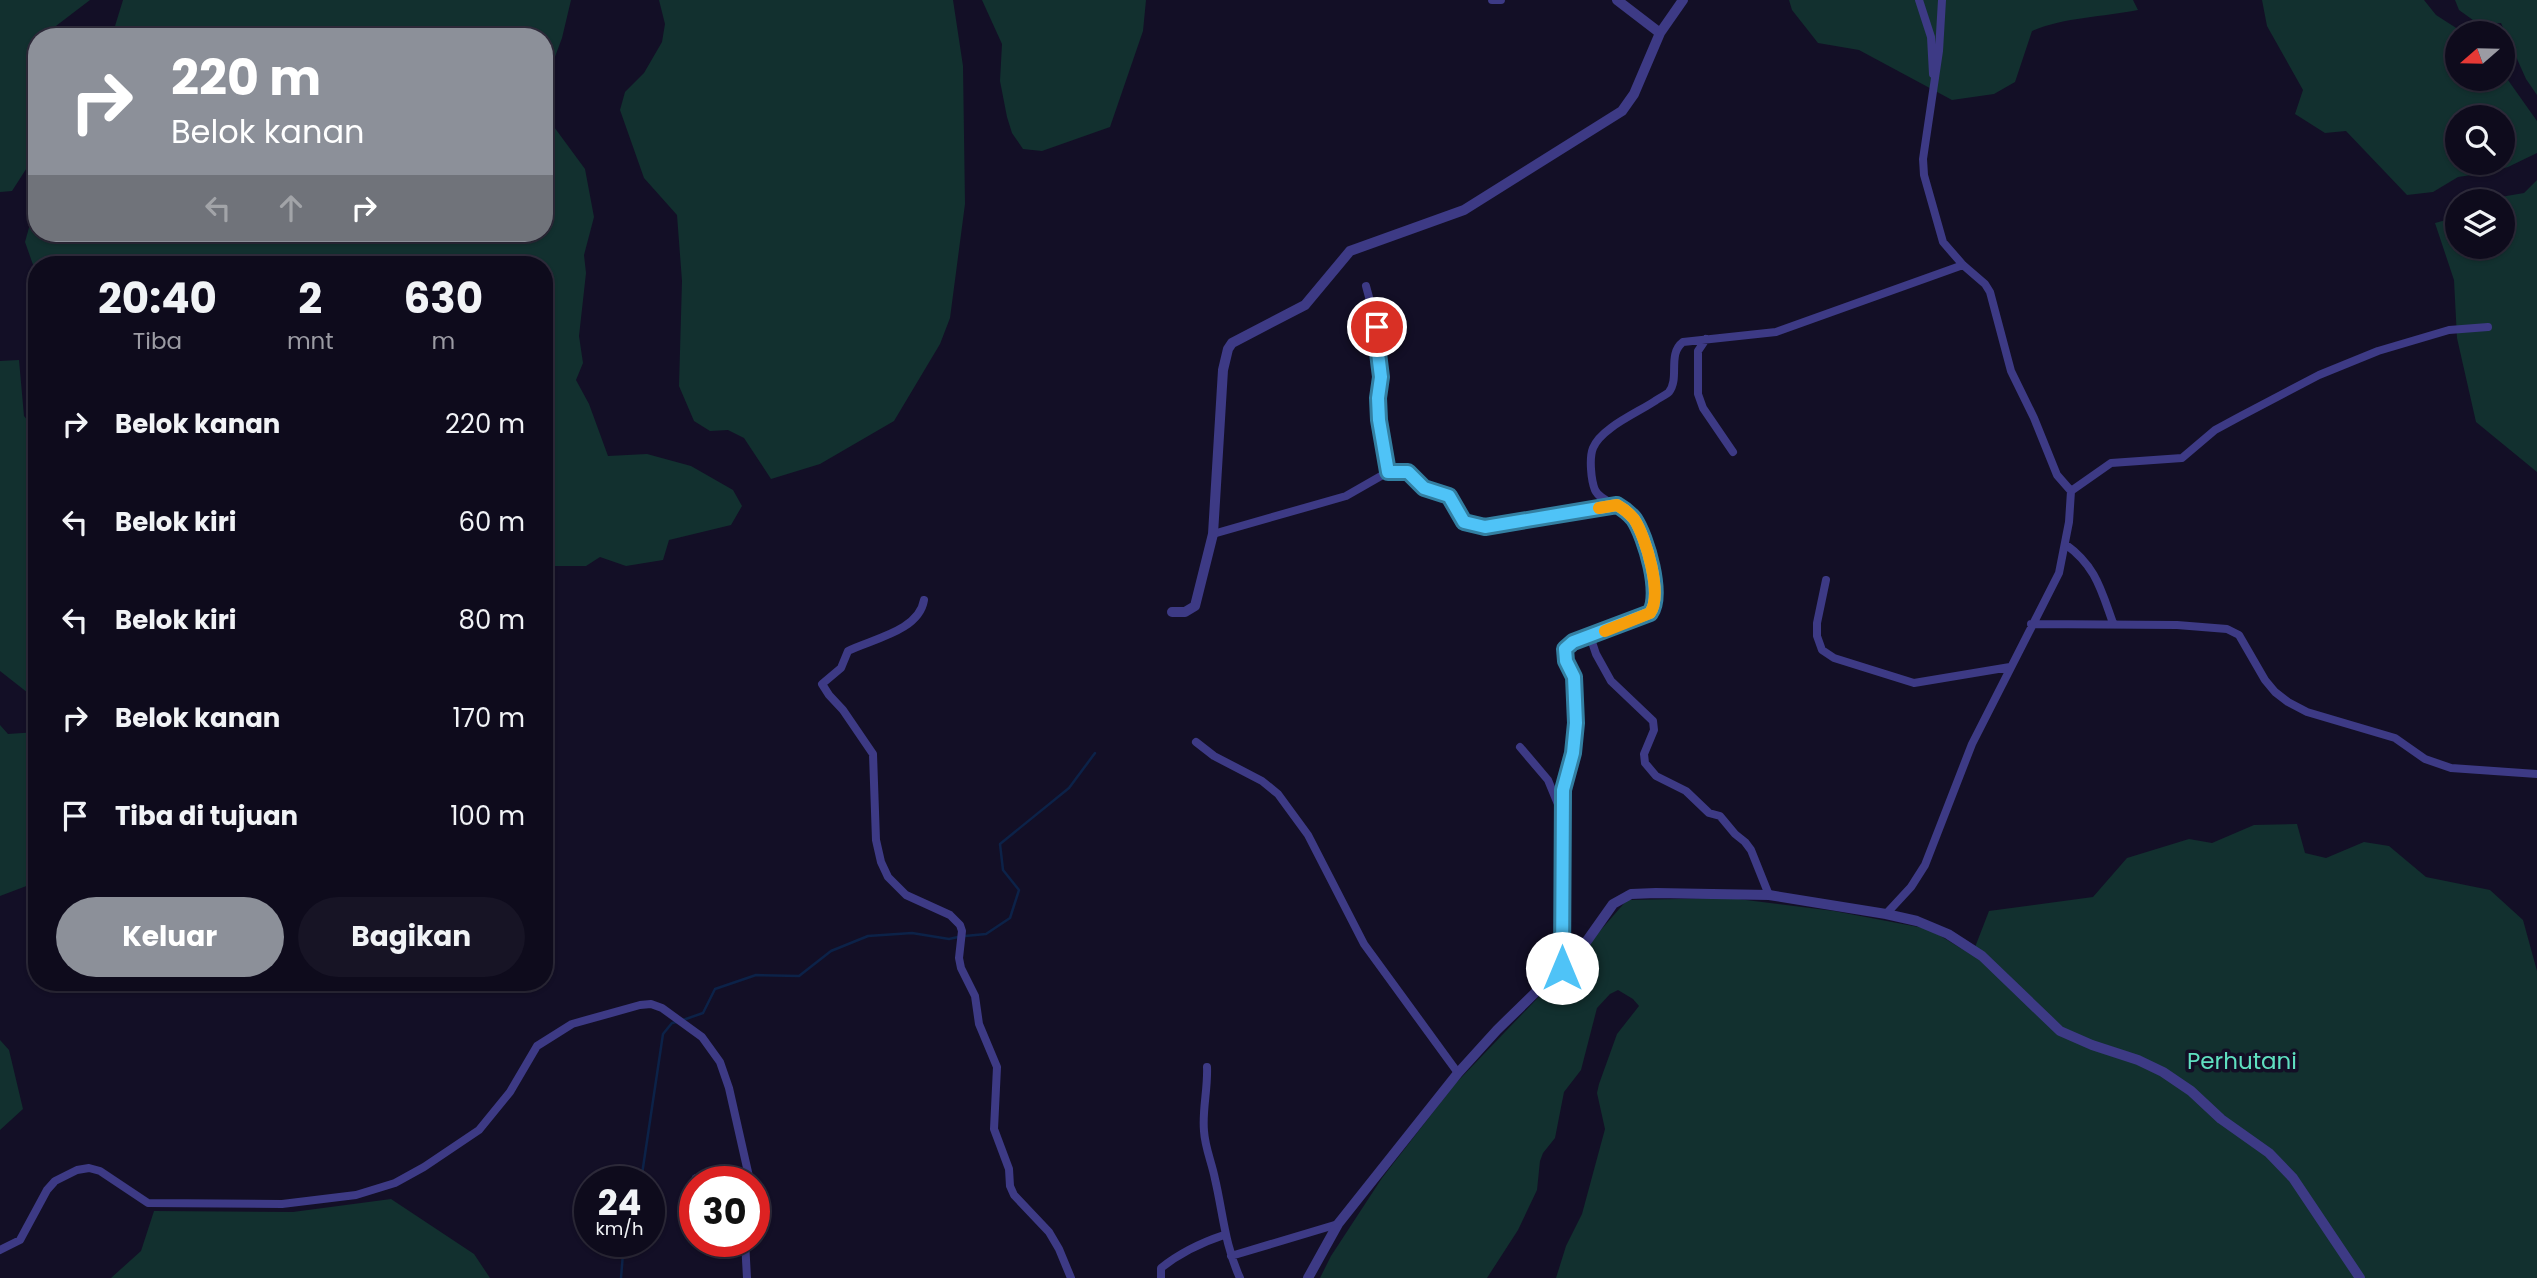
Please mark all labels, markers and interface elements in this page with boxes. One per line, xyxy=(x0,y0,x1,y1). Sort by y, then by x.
north arrow xyxy=(2445,21,2515,91)
map controls xyxy=(2445,21,2515,259)
text: 220 m xyxy=(171,44,321,112)
icon: right xyxy=(56,56,147,147)
button: search xyxy=(2445,105,2515,175)
text: Belok kanan xyxy=(171,109,365,154)
icon: left xyxy=(199,189,237,227)
icon: ahead xyxy=(272,189,310,227)
icon: right xyxy=(345,189,383,227)
button: layers xyxy=(2445,189,2515,259)
text: 20:40 xyxy=(98,269,217,328)
text: 2 xyxy=(298,269,322,328)
text: 630 xyxy=(404,269,483,328)
pin xyxy=(1347,297,1407,357)
icon: arrive xyxy=(1358,308,1396,346)
text: Tiba xyxy=(133,325,182,357)
text: mnt xyxy=(287,325,334,357)
text: m xyxy=(431,325,455,357)
icon: right xyxy=(56,405,94,443)
text: Belok kanan xyxy=(115,406,280,442)
text: 220 m xyxy=(445,406,525,442)
icon: left xyxy=(56,503,94,541)
text: Belok kiri xyxy=(115,504,237,540)
text: 60 m xyxy=(458,504,525,540)
icon: left xyxy=(56,601,94,639)
text: Belok kiri xyxy=(115,602,237,638)
text: 80 m xyxy=(459,602,525,638)
icon: right xyxy=(56,699,94,737)
text: Belok kanan xyxy=(115,700,280,736)
text: 170 m xyxy=(452,700,525,736)
icon: arrive xyxy=(56,797,94,835)
text: Tiba di tujuan xyxy=(115,798,298,834)
text: 100 m xyxy=(450,798,525,834)
button: Keluar xyxy=(56,897,284,977)
button: Bagikan xyxy=(298,897,525,977)
position arrow xyxy=(1525,931,1599,1005)
park label: Perhutani xyxy=(2187,1045,2297,1077)
speed limit sign: 30 xyxy=(679,1166,770,1257)
text: 24 xyxy=(598,1178,641,1227)
text: km/h xyxy=(596,1216,643,1241)

